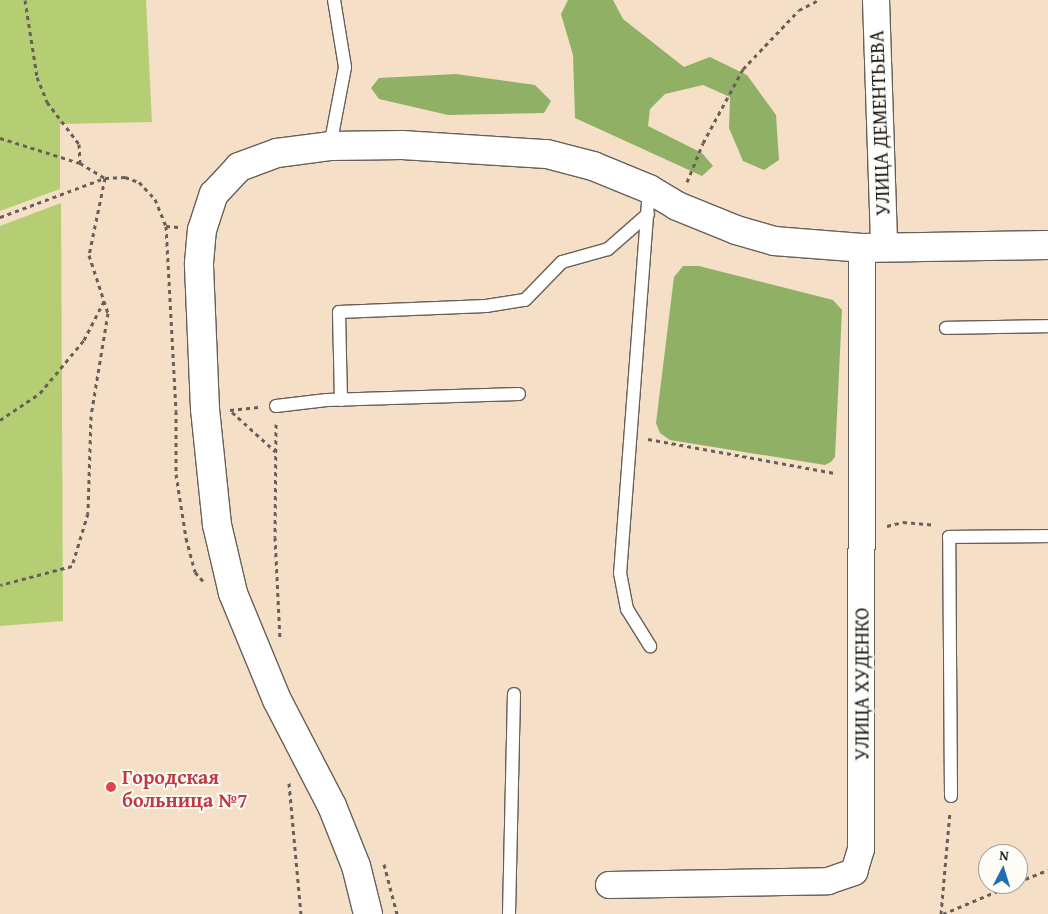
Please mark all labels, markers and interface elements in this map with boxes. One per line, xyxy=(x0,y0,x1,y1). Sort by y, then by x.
street label: УЛИЦА ДЕМЕНТЬЕВА xyxy=(864,30,894,216)
street label: УЛИЦА ХУДЕНКО xyxy=(849,608,873,760)
place label: Городская больница №7 xyxy=(122,764,248,811)
marker: Городская больница №7 xyxy=(104,780,118,794)
north arrow xyxy=(978,844,1028,894)
text: N xyxy=(999,845,1010,865)

